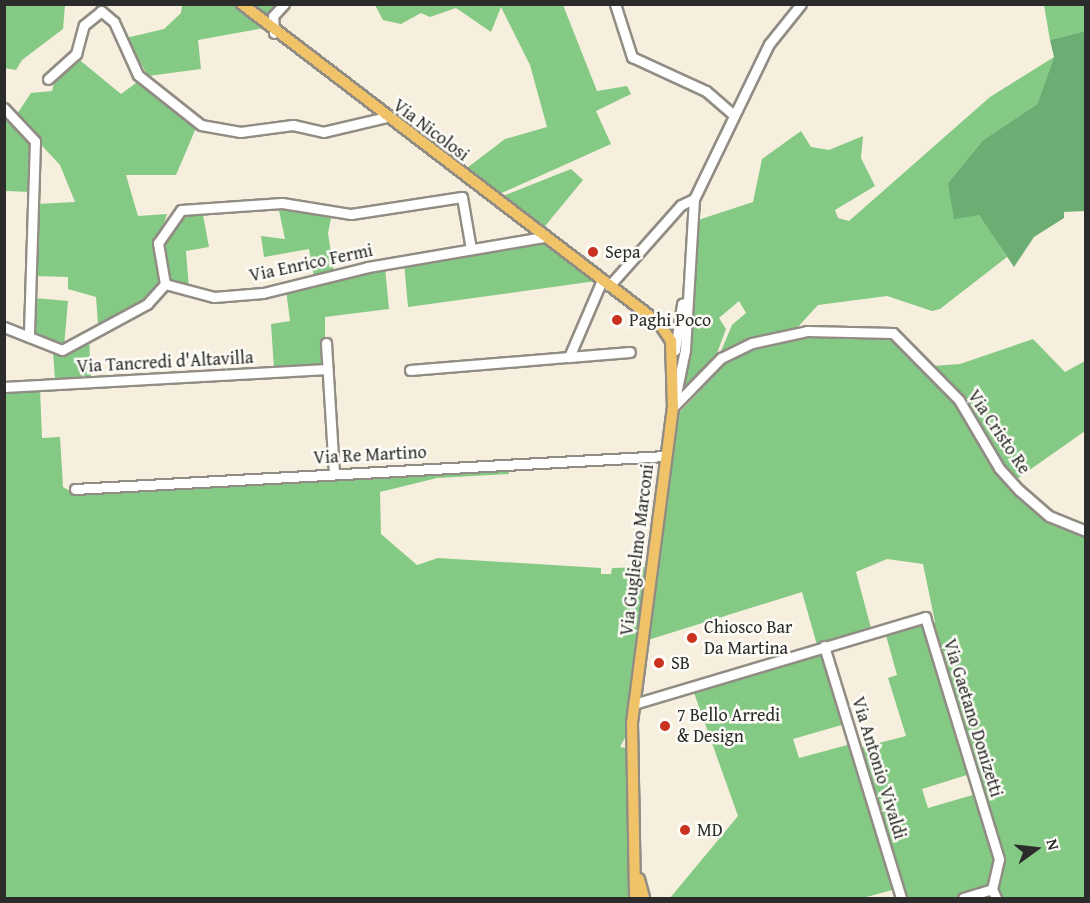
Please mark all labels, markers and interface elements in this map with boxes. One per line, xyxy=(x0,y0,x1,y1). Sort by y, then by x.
street label: Via Nicolosi xyxy=(389,94,473,166)
street label: Via Enrico Fermi xyxy=(247,239,375,287)
place label: Sepa xyxy=(605,241,640,263)
marker: Sepa xyxy=(586,245,600,259)
place label: Paghi Poco xyxy=(629,309,711,331)
marker: Paghi Poco xyxy=(610,313,624,327)
street label: Via Tancredi d'Altavilla xyxy=(76,347,254,377)
street label: Via Cristo Re xyxy=(963,386,1035,478)
street label: Via Re Martino xyxy=(313,441,427,469)
street label: Via Guglielmo Marconi xyxy=(616,463,658,637)
place label: Chiosco Bar Da Martina xyxy=(704,617,793,660)
marker: Chiosco Bar Da Martina xyxy=(685,631,699,645)
street label: Via Gaetano Donizetti xyxy=(939,636,1007,800)
place label: SB xyxy=(671,652,690,674)
marker: SB xyxy=(652,656,666,670)
street label: Via Antonio Vivaldi xyxy=(847,694,911,842)
place label: 7 Bello Arredi & Design xyxy=(677,705,780,748)
marker: 7 Bello Arredi & Design xyxy=(658,719,672,733)
place label: MD xyxy=(697,819,723,841)
north arrow xyxy=(1006,819,1066,879)
marker: MD xyxy=(678,823,692,837)
text: N xyxy=(1040,836,1066,853)

